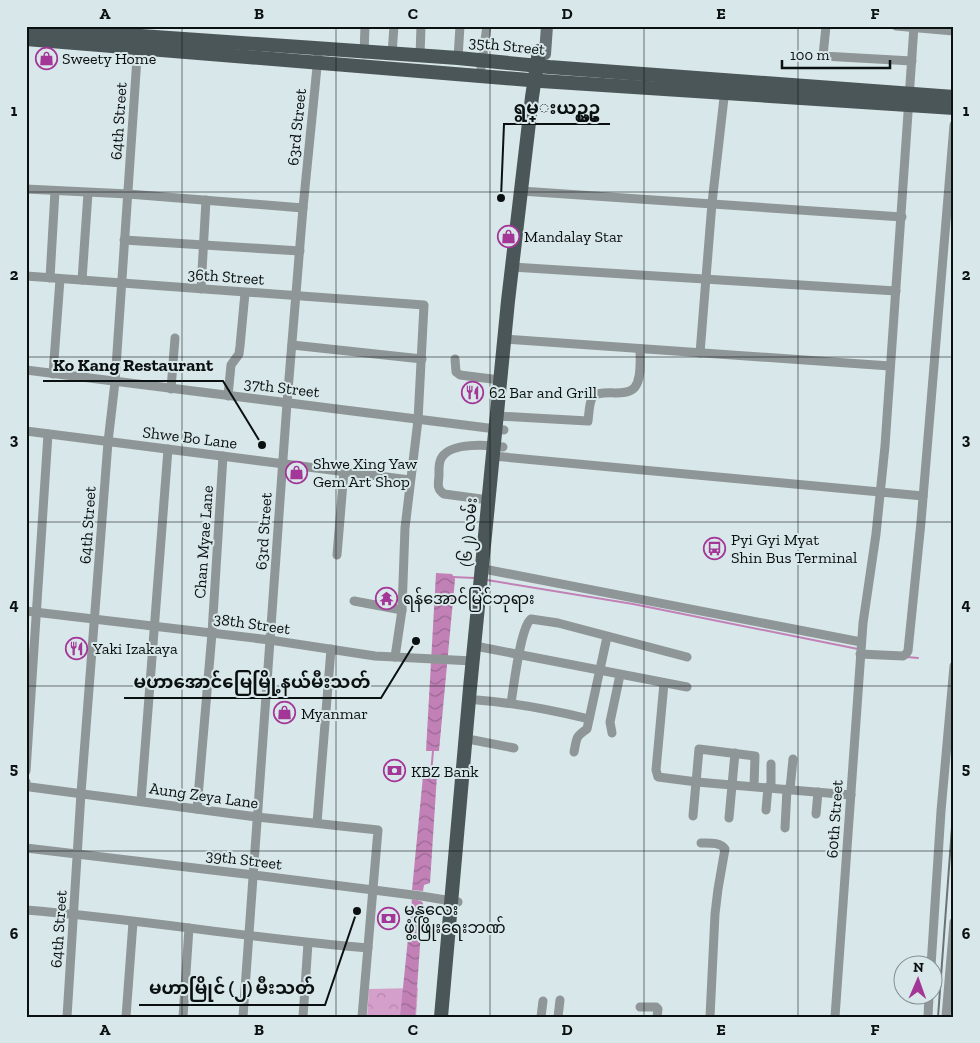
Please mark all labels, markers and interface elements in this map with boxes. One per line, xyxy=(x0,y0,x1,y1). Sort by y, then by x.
text: A xyxy=(100,4,111,23)
text: B xyxy=(254,4,264,23)
text: C xyxy=(408,4,418,23)
text: D xyxy=(561,4,573,23)
text: E xyxy=(716,4,726,23)
text: F xyxy=(870,4,880,23)
street label: 35th Street xyxy=(468,32,546,59)
scale bar xyxy=(782,38,890,70)
shop icon: Sweety Home xyxy=(34,46,58,70)
text: 100 m xyxy=(790,46,829,64)
place label: Sweety Home xyxy=(62,49,156,68)
street label: 64th Street xyxy=(106,82,131,160)
street label: 63rd Street xyxy=(283,87,310,167)
callout: ရွမ္းယဥ္ယဥ္ xyxy=(504,91,610,124)
text: ရွမ္းယဥ္ယဥ္ xyxy=(514,97,600,122)
text: 1 xyxy=(11,101,18,120)
text: 1 xyxy=(963,101,970,120)
shop icon: Mandalay Star xyxy=(496,224,520,248)
place label: Mandalay Star xyxy=(524,227,624,246)
street label: 36th Street xyxy=(187,264,265,289)
text: 2 xyxy=(10,265,19,284)
text: 2 xyxy=(962,265,971,284)
callout: Ko Kang Restaurant xyxy=(43,348,223,381)
text: Ko Kang Restaurant xyxy=(53,354,214,376)
street label: 37th Street xyxy=(243,373,321,402)
restaurant icon: 62 Bar and Grill xyxy=(461,380,485,404)
place label: 62 Bar and Grill xyxy=(489,383,597,402)
street label: Shwe Bo Lane xyxy=(142,422,238,453)
text: 3 xyxy=(10,430,19,449)
text: 3 xyxy=(962,430,971,449)
place label: Shwe Xing Yaw Gem Art Shop xyxy=(313,454,418,491)
shop icon: Shwe Xing Yaw Gem Art Shop xyxy=(285,460,309,484)
street label: Chan Myae Lane xyxy=(190,485,217,599)
street label: 64th Street xyxy=(75,486,100,564)
street label: 63rd Street xyxy=(251,492,276,570)
street label: (၆၂) လမ်း xyxy=(454,497,485,568)
place label: Pyi Gyi Myat Shin Bus Terminal xyxy=(731,530,857,567)
bus stop icon: Pyi Gyi Myat Shin Bus Terminal xyxy=(703,536,727,560)
temple icon: ရန်အောင်မြင်ဘုရား xyxy=(375,586,399,610)
place label: ရန်အောင်မြင်ဘုရား xyxy=(403,587,535,613)
text: 4 xyxy=(9,595,19,614)
text: 4 xyxy=(961,595,971,614)
street label: 38th Street xyxy=(212,609,291,638)
restaurant icon: Yaki Izakaya xyxy=(65,636,89,660)
place label: Yaki Izakaya xyxy=(92,639,178,658)
callout: မဟာအောင်မြေမြို့နယ်မီးသတ် xyxy=(124,665,381,698)
text: မဟာအောင်မြေမြို့နယ်မီးသတ် xyxy=(134,670,370,696)
shop icon: Myanmar xyxy=(273,701,297,725)
place label: Myanmar xyxy=(301,704,368,723)
text: 5 xyxy=(10,759,18,778)
bank icon: KBZ Bank xyxy=(383,759,407,783)
text: 5 xyxy=(962,759,970,778)
place label: KBZ Bank xyxy=(411,762,479,781)
street label: Aung Zeya Lane xyxy=(148,778,260,813)
street label: 60th Street xyxy=(822,779,847,859)
street label: 39th Street xyxy=(205,845,283,874)
street label: 64th Street xyxy=(46,890,71,968)
place label: မန္တလေး ဖွံ့ဖြိုးရေးဘဏ် xyxy=(404,900,506,941)
bank icon: မန္တလေး ဖွံ့ဖြိုးရေးဘဏ် xyxy=(376,906,400,930)
text: 6 xyxy=(10,924,19,943)
text: 6 xyxy=(962,924,971,943)
north arrow xyxy=(892,956,942,1006)
text: N xyxy=(913,959,924,976)
callout: မဟာမြိုင် (၂) မီးသတ် xyxy=(139,972,325,1005)
text: မဟာမြိုင် (၂) မီးသတ် xyxy=(149,976,315,1002)
text: A xyxy=(100,1020,111,1039)
text: B xyxy=(254,1020,264,1039)
text: C xyxy=(408,1020,418,1039)
text: D xyxy=(561,1020,573,1039)
text: E xyxy=(716,1020,726,1039)
text: F xyxy=(870,1020,880,1039)

